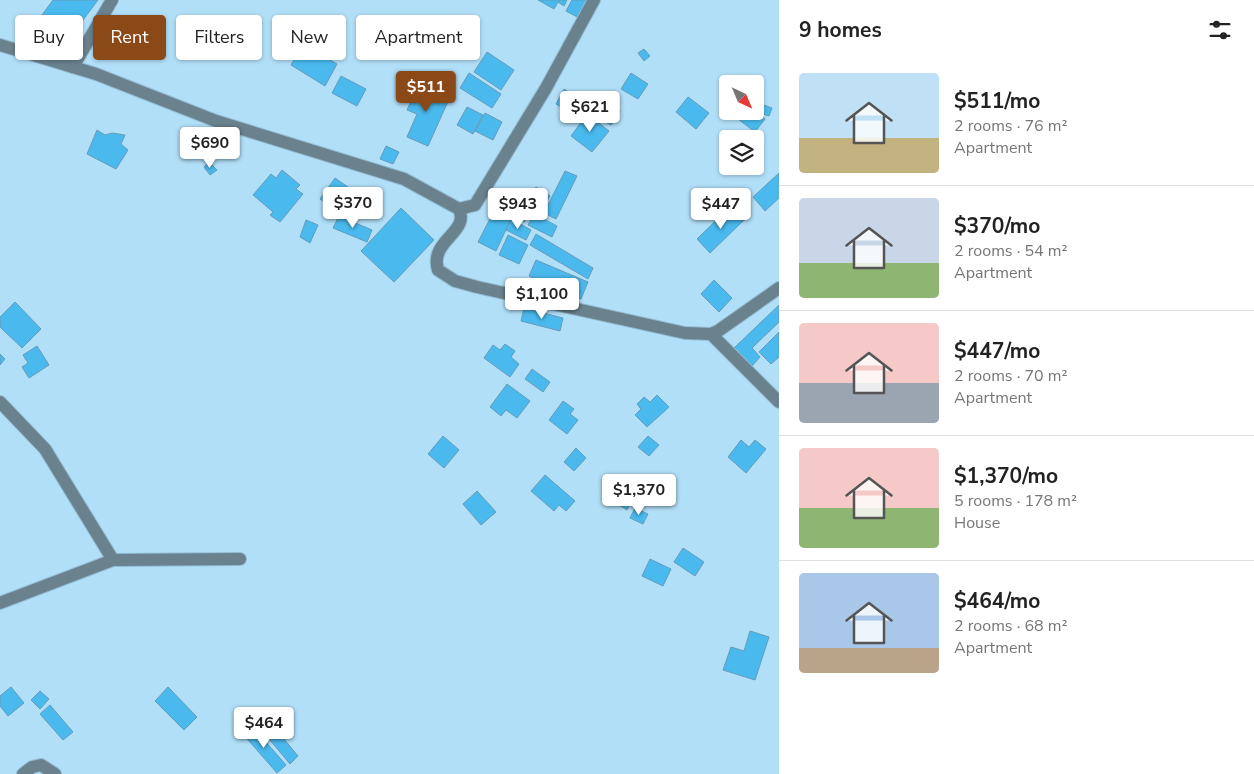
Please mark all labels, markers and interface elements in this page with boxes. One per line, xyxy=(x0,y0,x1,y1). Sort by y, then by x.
chip: Buy xyxy=(15,15,83,60)
chip: Rent xyxy=(93,15,166,60)
chip: Filters xyxy=(176,15,262,60)
chip: New xyxy=(272,15,346,60)
chip: Apartment xyxy=(356,15,480,60)
text: 9 homes xyxy=(799,16,882,44)
icon: filters xyxy=(1206,16,1234,44)
pin: $511 xyxy=(396,70,456,113)
north arrow xyxy=(719,75,764,120)
map controls xyxy=(719,75,764,175)
text: $511 xyxy=(407,76,445,98)
text: $511/mo xyxy=(954,87,1040,115)
pin: $621 xyxy=(560,90,620,133)
icon: home xyxy=(839,93,899,153)
text: $621 xyxy=(571,96,609,118)
text: 2 rooms · 76 m² xyxy=(954,115,1067,137)
pin: $690 xyxy=(180,126,240,169)
button: layers xyxy=(719,130,764,175)
text: $690 xyxy=(191,132,229,154)
text: Apartment xyxy=(954,137,1032,159)
pin: $370 xyxy=(323,186,383,229)
pin: $943 xyxy=(488,188,548,230)
pin: $447 xyxy=(691,188,751,230)
text: $370 xyxy=(334,192,372,214)
text: $943 xyxy=(499,193,537,215)
text: $447 xyxy=(702,193,740,215)
text: $370/mo xyxy=(954,212,1040,240)
icon: home xyxy=(839,218,899,278)
text: 2 rooms · 54 m² xyxy=(954,240,1067,262)
text: Apartment xyxy=(954,262,1032,284)
pin: $1,100 xyxy=(501,278,583,320)
text: $1,100 xyxy=(516,283,568,305)
text: $447/mo xyxy=(954,337,1040,365)
icon: home xyxy=(839,343,899,403)
text: 2 rooms · 70 m² xyxy=(954,365,1067,387)
text: Apartment xyxy=(954,387,1032,409)
text: $1,370/mo xyxy=(954,462,1058,490)
icon: home xyxy=(839,468,899,528)
pin: $1,370 xyxy=(598,474,680,516)
text: $1,370 xyxy=(613,479,665,501)
text: 5 rooms · 178 m² xyxy=(954,490,1077,512)
text: House xyxy=(954,512,1000,534)
text: $464/mo xyxy=(954,587,1040,615)
icon: home xyxy=(839,593,899,653)
text: 2 rooms · 68 m² xyxy=(954,615,1067,637)
text: Apartment xyxy=(954,637,1032,659)
pin: $464 xyxy=(234,706,294,749)
text: $464 xyxy=(245,712,283,734)

